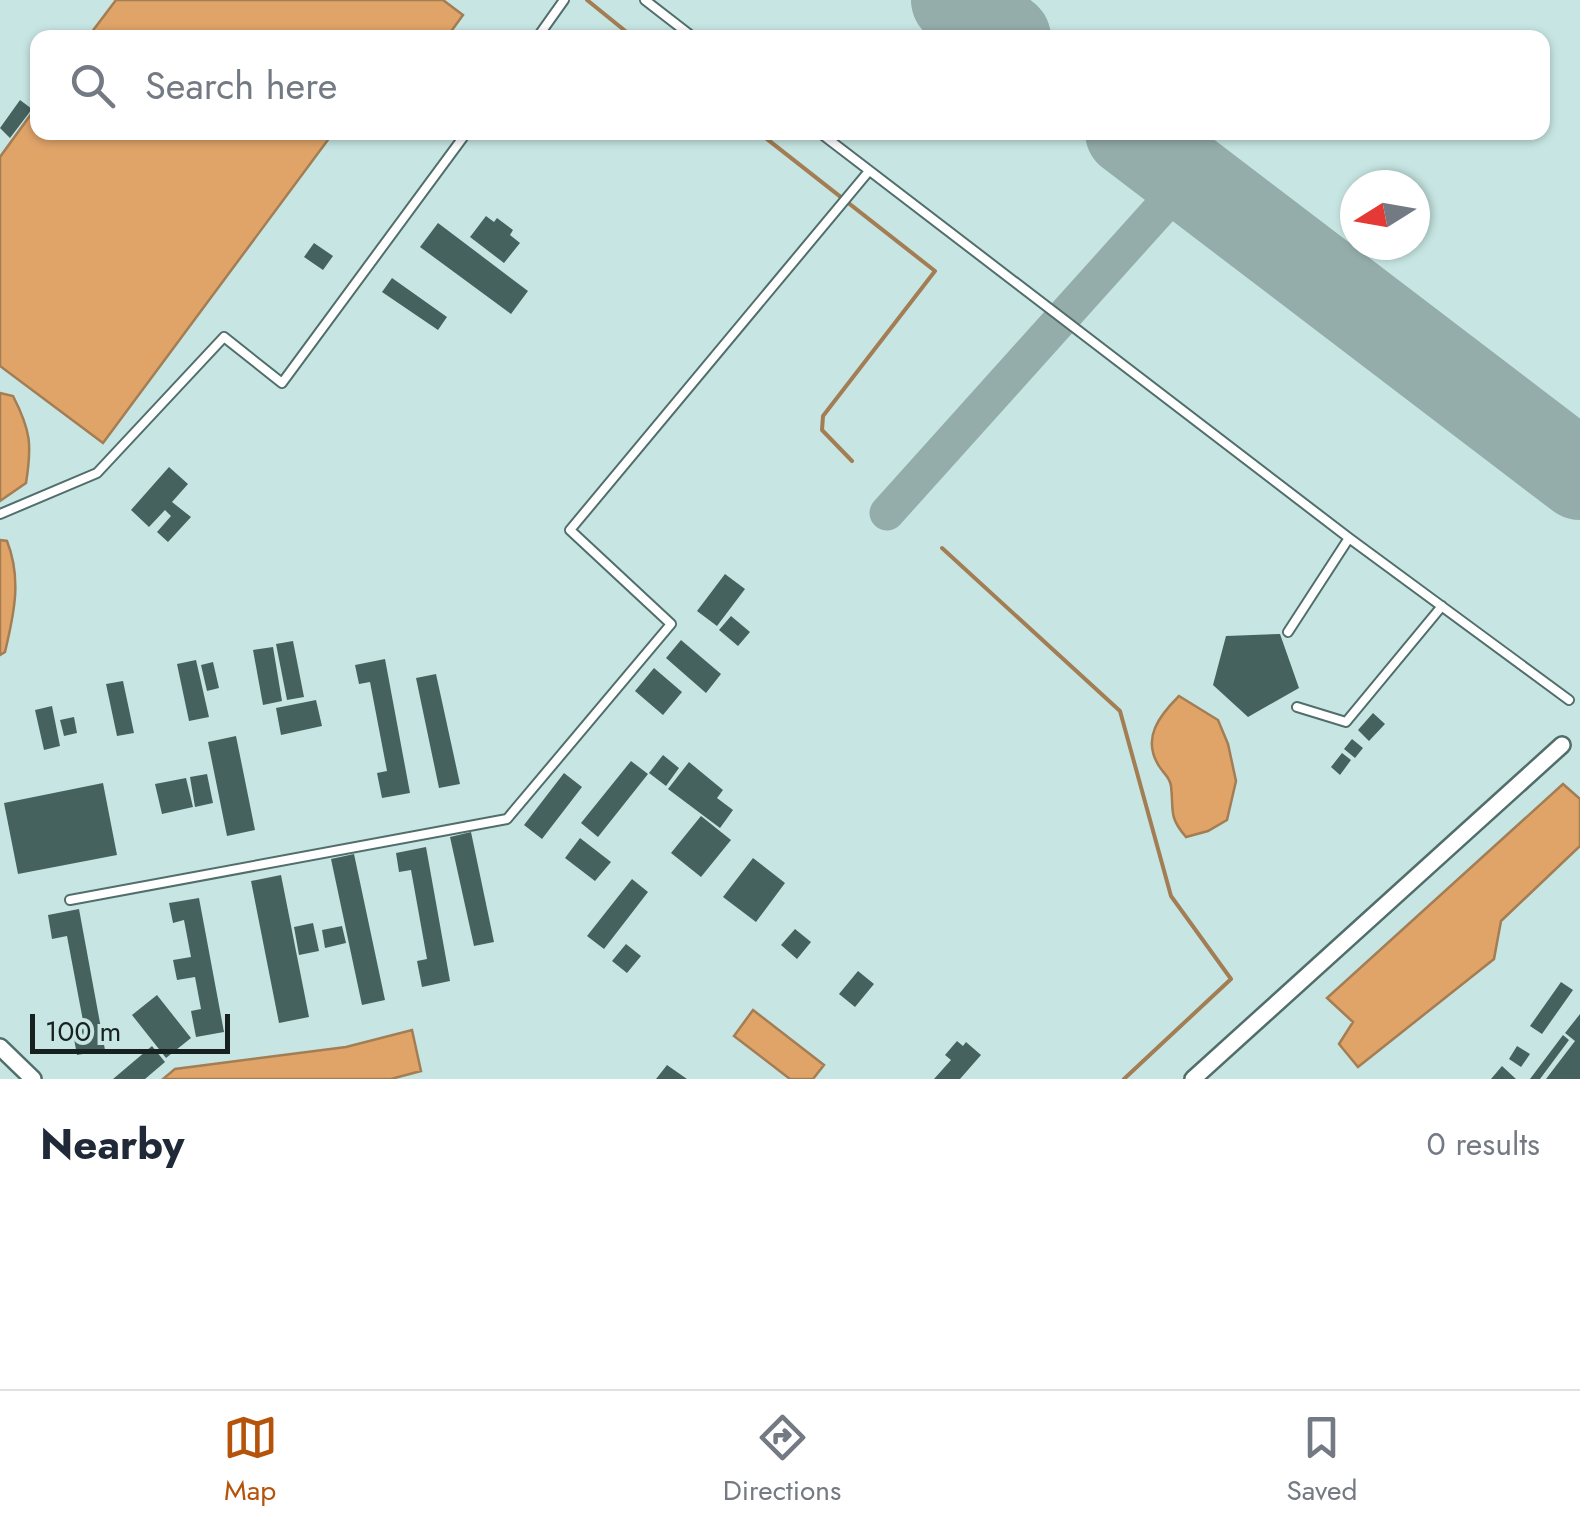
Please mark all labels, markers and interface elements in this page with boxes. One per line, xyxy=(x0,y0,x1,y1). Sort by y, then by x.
search box xyxy=(30,30,1550,140)
icon: search xyxy=(65,58,120,113)
text: Search here xyxy=(145,58,337,113)
north arrow xyxy=(1340,170,1430,260)
scale bar xyxy=(30,1009,230,1054)
text: 100 m xyxy=(45,1011,121,1052)
text: Nearby xyxy=(40,1114,184,1175)
text: 0 results xyxy=(1427,1121,1540,1167)
tab: Map xyxy=(223,1410,278,1511)
tab: Directions xyxy=(723,1410,841,1511)
tab: Saved xyxy=(1286,1410,1357,1511)

